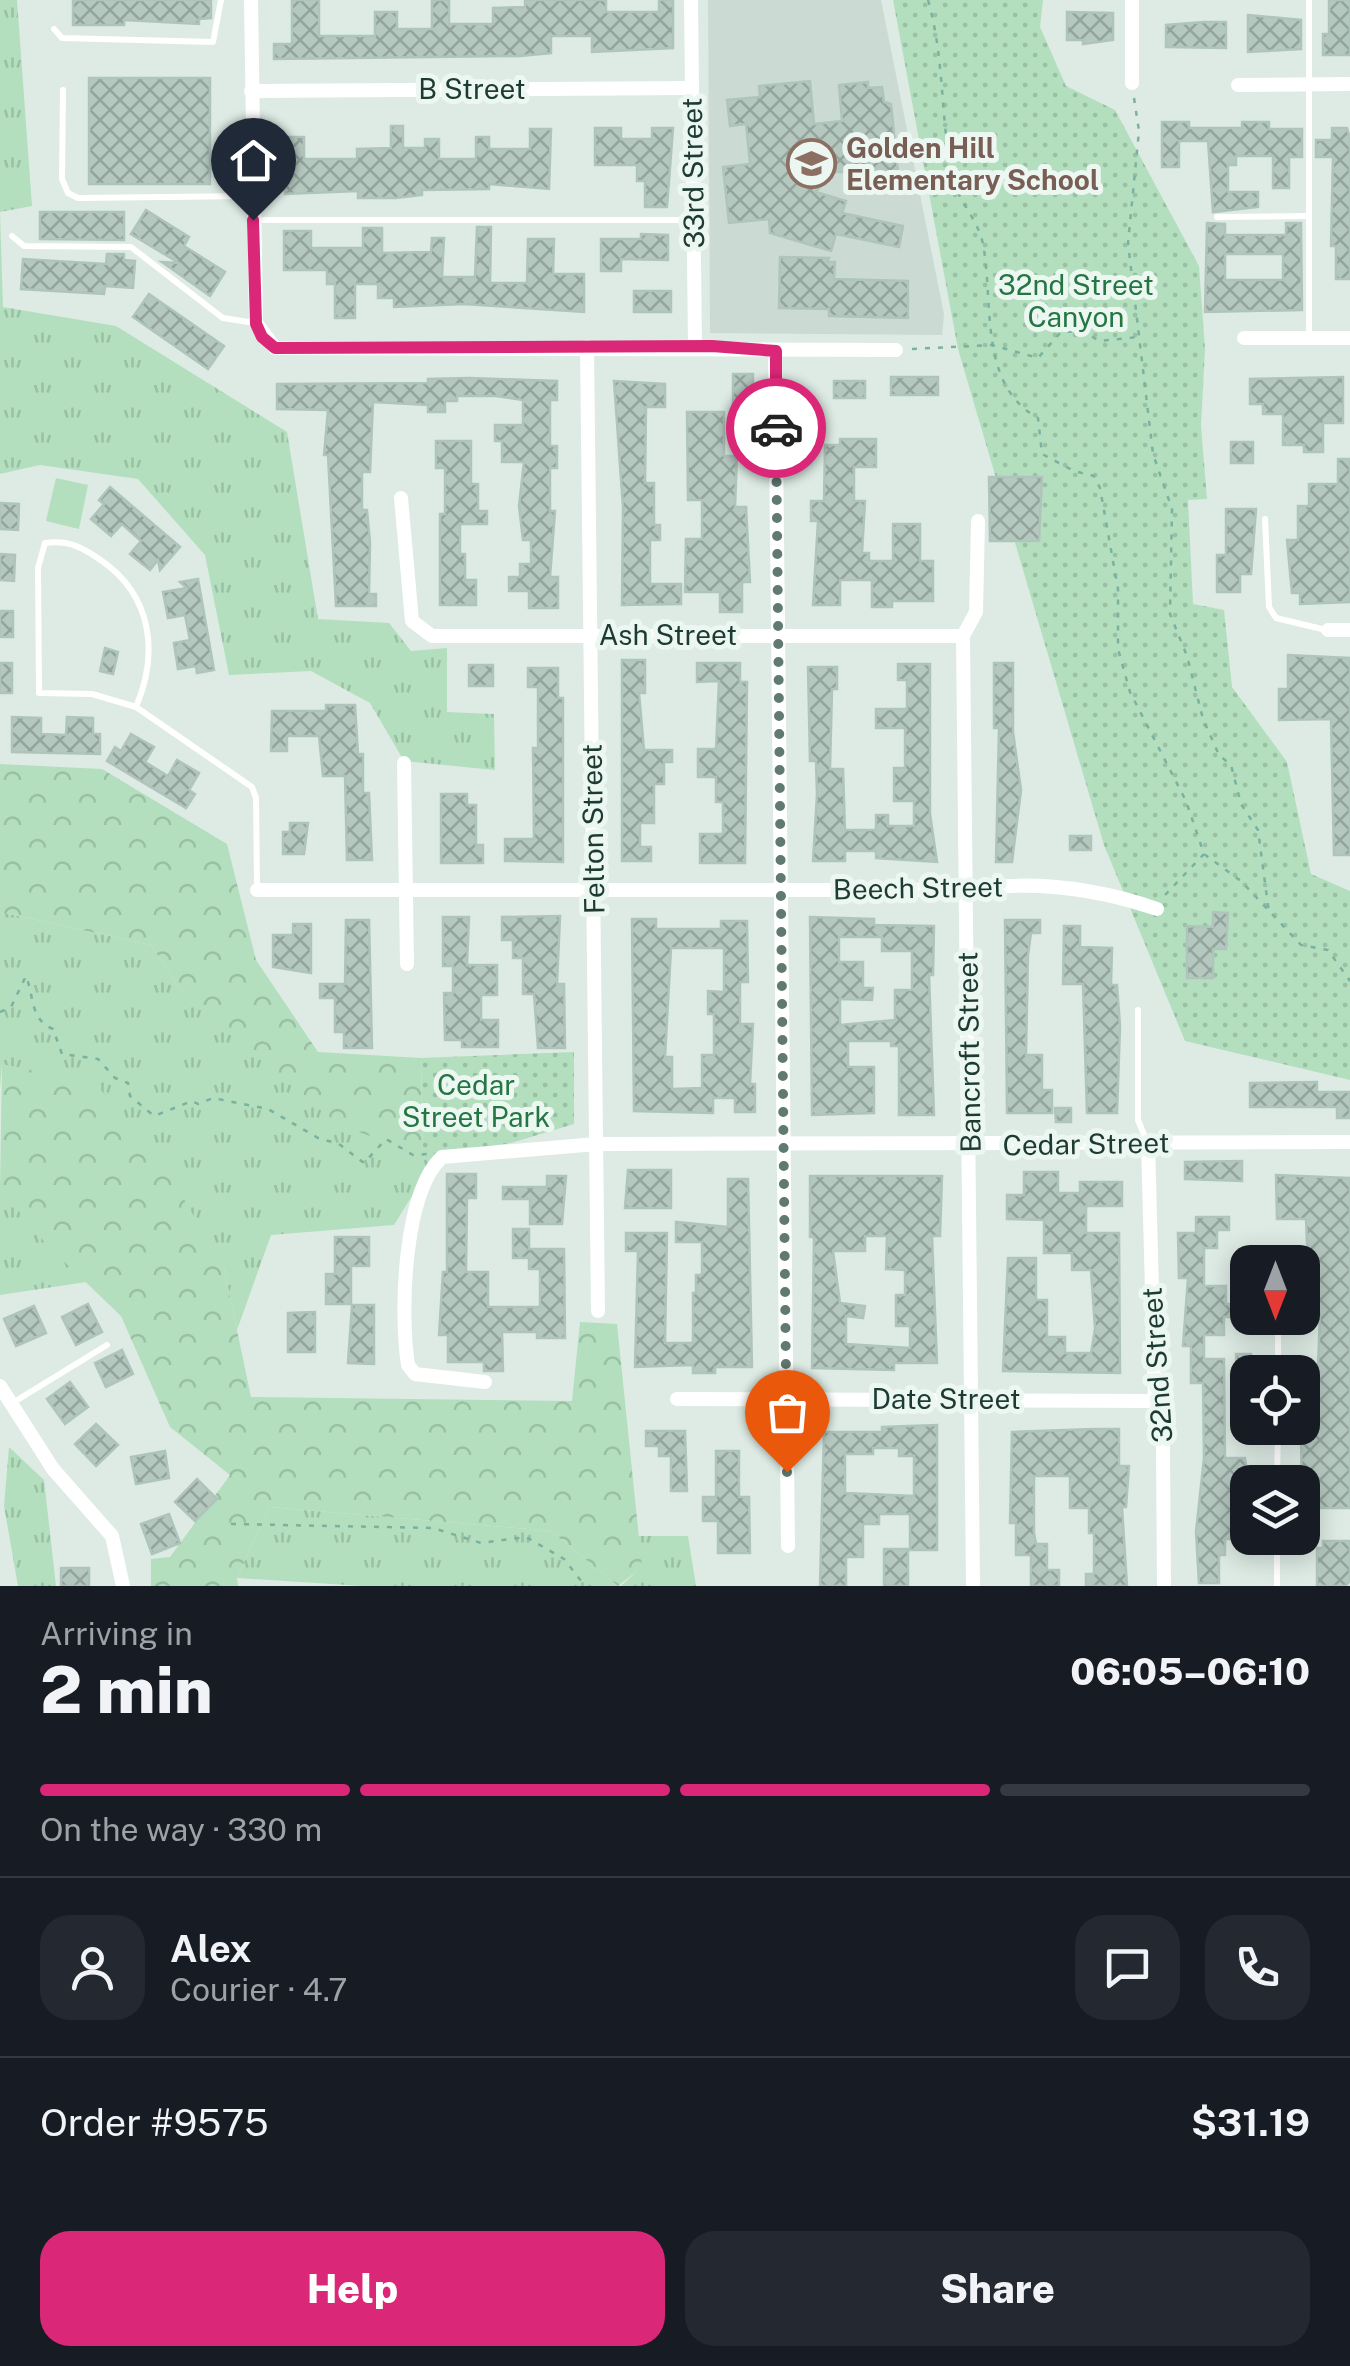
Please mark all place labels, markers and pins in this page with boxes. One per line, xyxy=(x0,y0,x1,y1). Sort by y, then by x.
pin xyxy=(211,118,296,221)
place label: Golden Hill Elementary School xyxy=(846,131,1099,196)
school or university icon: Golden Hill Elementary School xyxy=(785,138,837,190)
pin xyxy=(745,1370,830,1473)

